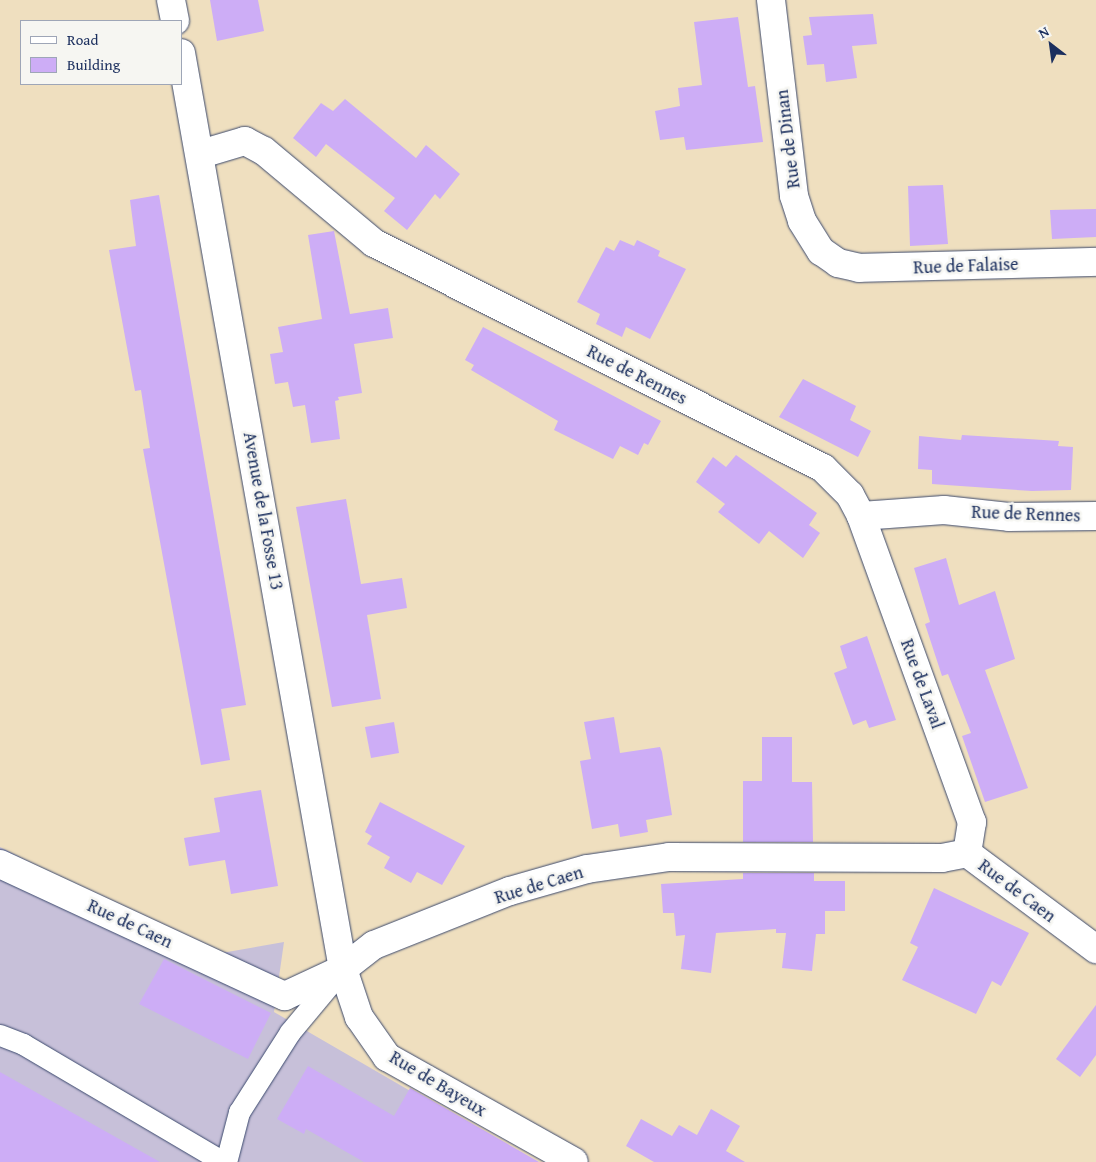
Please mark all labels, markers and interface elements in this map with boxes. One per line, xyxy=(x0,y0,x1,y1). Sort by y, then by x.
legend xyxy=(20,20,182,85)
north arrow xyxy=(1026,20,1076,70)
text: N xyxy=(1034,21,1053,43)
text: Road xyxy=(67,29,98,50)
text: Building xyxy=(67,54,120,75)
street label: Rue de Dinan xyxy=(771,88,805,190)
street label: Rue de Falaise xyxy=(913,253,1019,279)
street label: Rue de Rennes xyxy=(583,341,691,409)
street label: Avenue de la Fosse 13 xyxy=(238,430,288,592)
street label: Rue de Rennes xyxy=(971,501,1081,527)
street label: Rue de Laval xyxy=(896,636,948,732)
street label: Rue de Caen xyxy=(974,855,1060,927)
street label: Rue de Caen xyxy=(492,861,586,909)
street label: Rue de Caen xyxy=(84,895,176,953)
street label: Rue de Bayeux xyxy=(386,1047,490,1121)

